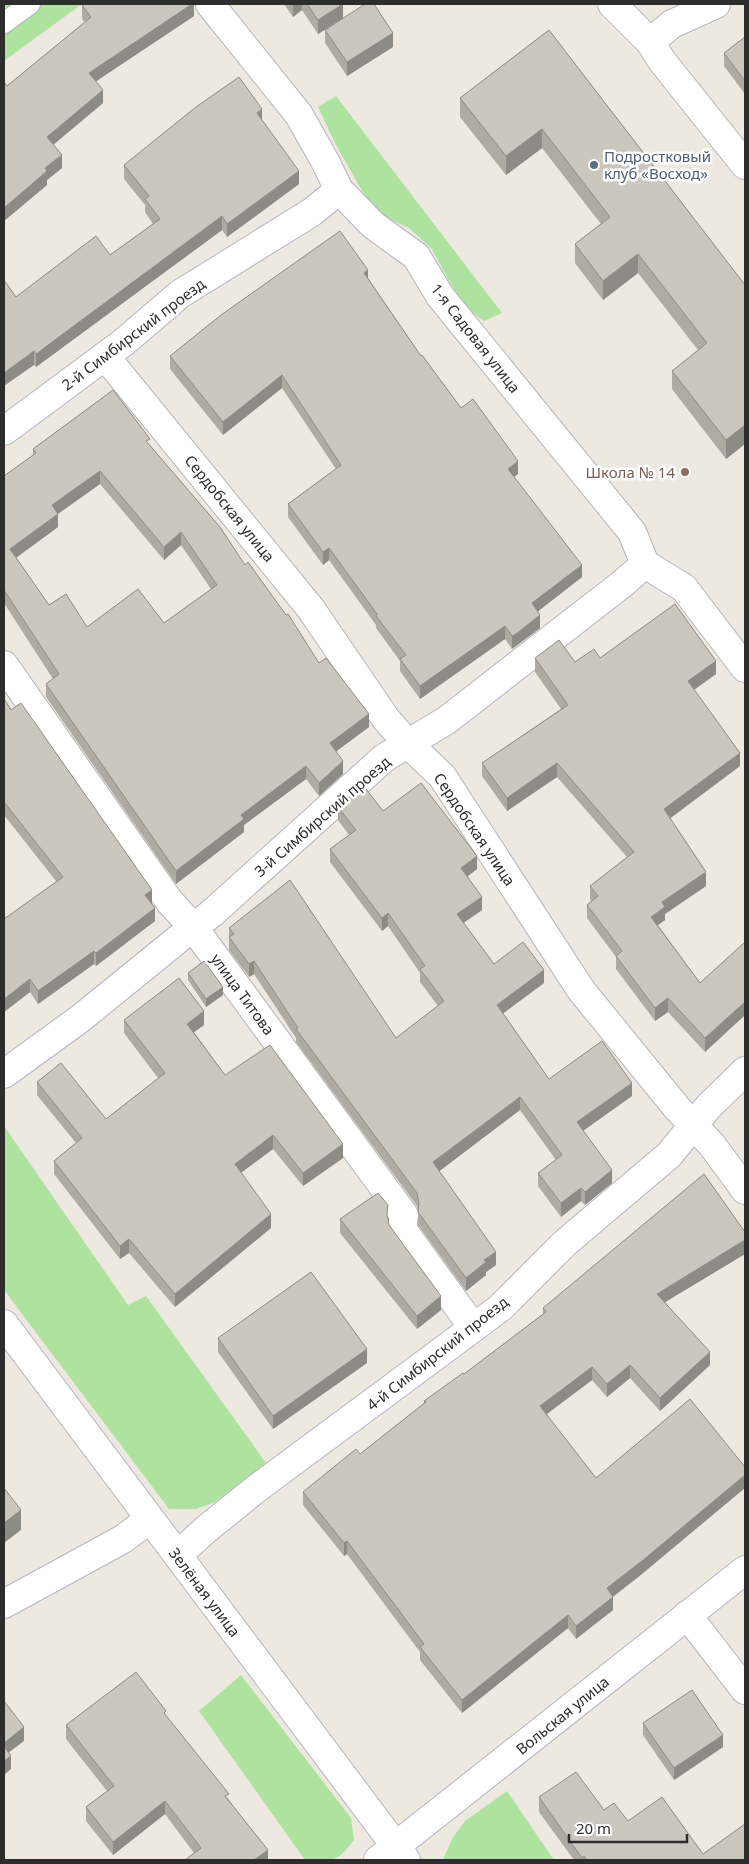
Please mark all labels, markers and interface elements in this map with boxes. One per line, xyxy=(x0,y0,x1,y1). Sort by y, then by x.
place label: Подростковый клуб «Восход» xyxy=(604,146,711,183)
marker: Подростковый клуб «Восход» xyxy=(588,159,600,171)
street label: 2-й Симбирский проезд xyxy=(57,274,209,394)
street label: 1-я Садовая улица xyxy=(427,279,525,397)
street label: Сердобская улица xyxy=(181,450,279,566)
place label: Школа № 14 xyxy=(585,462,675,482)
marker: Школа № 14 xyxy=(679,466,691,478)
street label: 3-й Симбирский проезд xyxy=(250,751,394,881)
street label: Сердобская улица xyxy=(430,769,520,889)
street label: улица Титова xyxy=(207,949,279,1039)
street label: 4-й Симбирский проезд xyxy=(362,1292,512,1414)
street label: Зелёная улица xyxy=(165,1543,245,1641)
street label: Вольская улица xyxy=(511,1671,613,1759)
scale bar xyxy=(569,1812,686,1844)
text: 20 m xyxy=(576,1818,611,1838)

